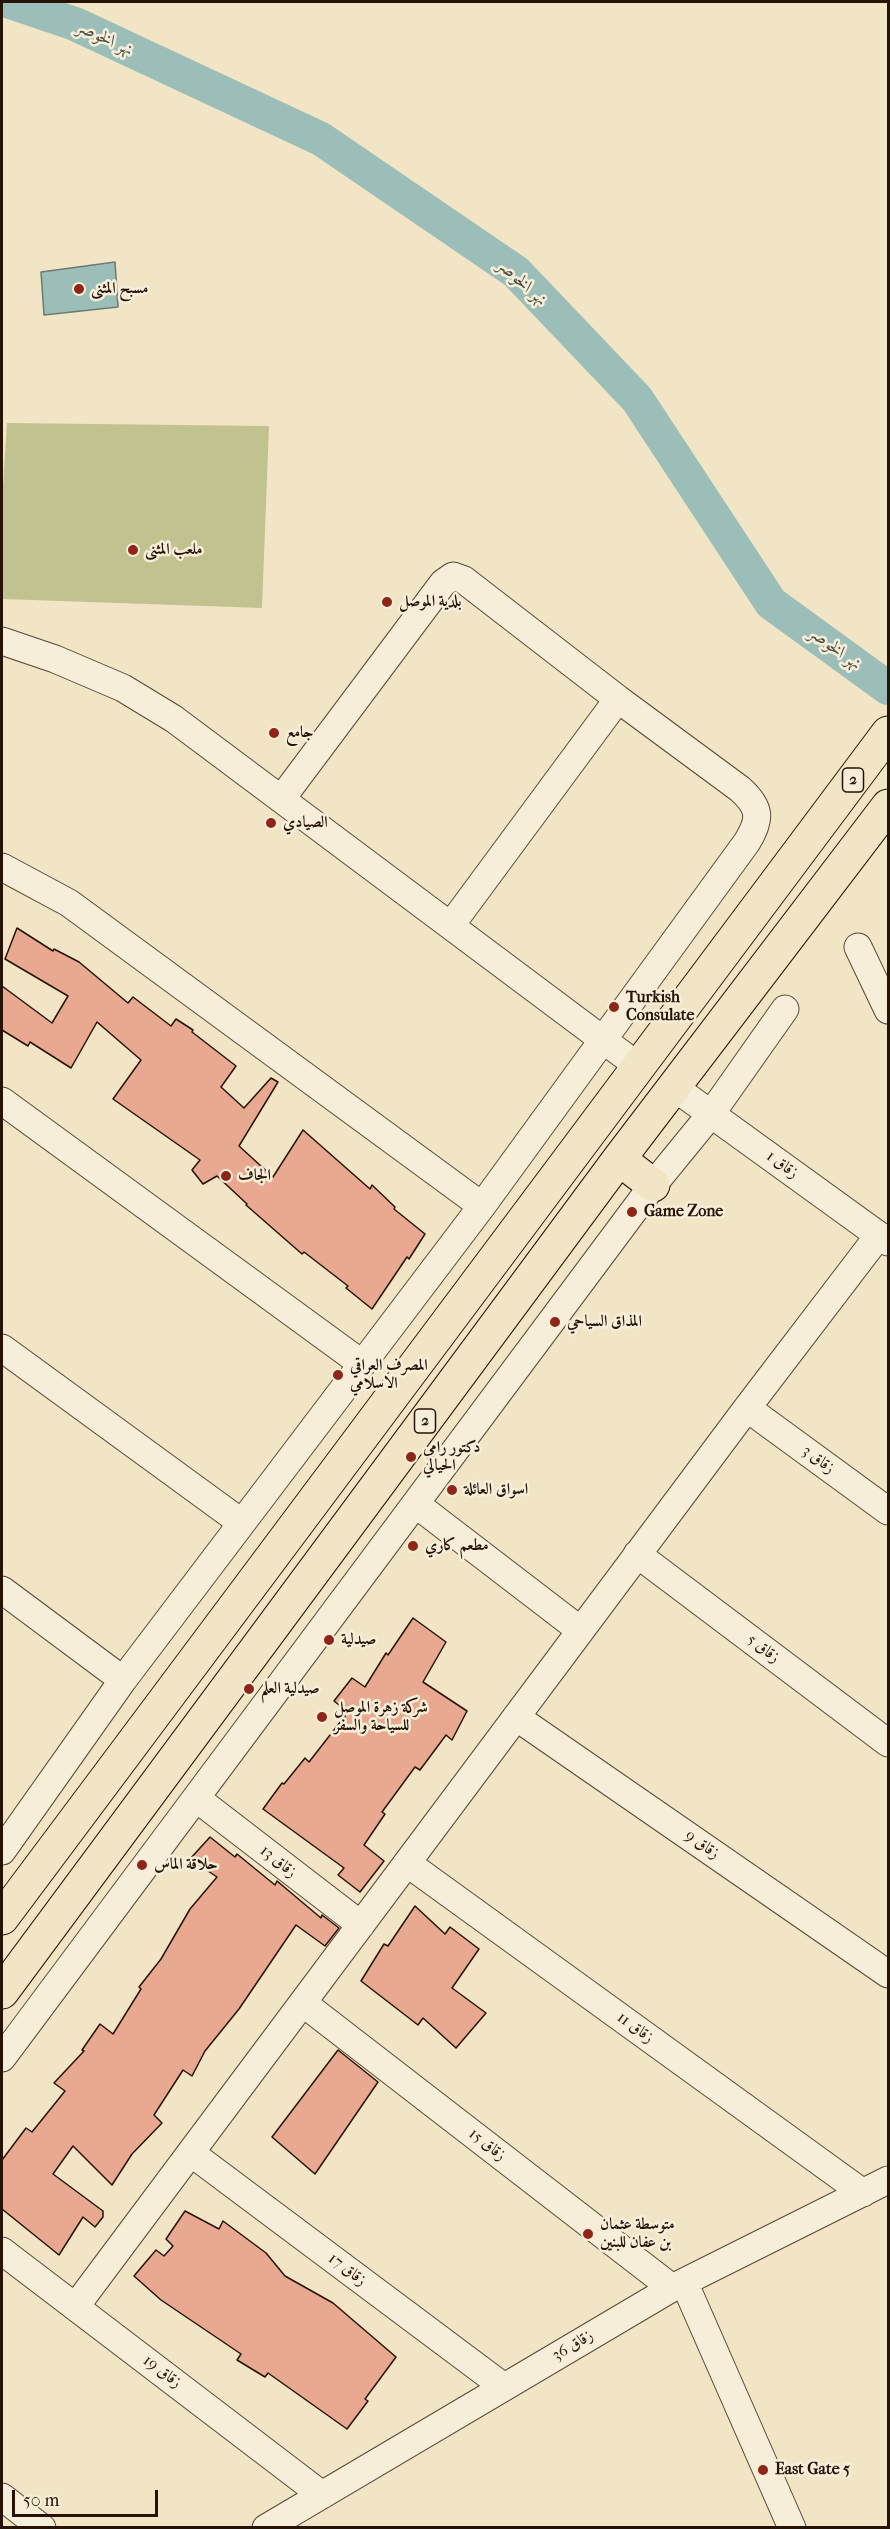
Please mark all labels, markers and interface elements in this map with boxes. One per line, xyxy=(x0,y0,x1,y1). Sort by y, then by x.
water label: نهر الخوصر xyxy=(73,16,137,62)
water label: نهر الخوصر xyxy=(492,255,552,311)
place label: مسبح المثنى xyxy=(91,279,149,299)
marker: مسبح المثنى xyxy=(72,282,86,296)
place label: ملعب المثنى xyxy=(145,540,202,560)
marker: ملعب المثنى xyxy=(126,543,140,557)
place label: بلدية الموصل xyxy=(399,592,462,612)
marker: بلدية الموصل xyxy=(380,595,394,609)
water label: نهر الخوصر xyxy=(804,622,866,676)
place label: جامع xyxy=(286,723,313,743)
marker: جامع xyxy=(267,726,281,740)
road number: 2 xyxy=(842,768,864,792)
place label: الصيادي xyxy=(283,813,328,833)
marker: الصيادي xyxy=(264,816,278,830)
place label: Turkish Consulate xyxy=(626,988,694,1026)
marker: Turkish Consulate xyxy=(607,1000,621,1014)
street label: زقاق 1 xyxy=(762,1147,802,1183)
place label: الجاف xyxy=(238,1166,271,1186)
marker: الجاف xyxy=(219,1169,233,1183)
place label: Game Zone xyxy=(644,1202,723,1222)
marker: Game Zone xyxy=(625,1205,639,1219)
place label: المذاق السياحي xyxy=(567,1312,642,1332)
marker: المذاق السياحي xyxy=(548,1315,562,1329)
place label: المصرف العراقي الاسلامي xyxy=(350,1356,428,1394)
marker: المصرف العراقي الاسلامي xyxy=(331,1368,345,1382)
road number: 2 xyxy=(414,1409,436,1433)
place label: دكتور رامي الحيالي xyxy=(423,1438,481,1476)
street label: زقاق 3 xyxy=(798,1442,838,1478)
marker: دكتور رامي الحيالي xyxy=(404,1450,418,1464)
place label: اسواق العائلة xyxy=(464,1480,528,1500)
marker: اسواق العائلة xyxy=(445,1483,459,1497)
place label: مطعم كاري xyxy=(425,1536,489,1556)
marker: مطعم كاري xyxy=(406,1539,420,1553)
place label: صيدلية xyxy=(341,1630,376,1650)
street label: زقاق 5 xyxy=(743,1630,783,1668)
marker: صيدلية xyxy=(322,1633,336,1647)
place label: صيدلية العلم xyxy=(261,1679,320,1699)
marker: صيدلية العلم xyxy=(242,1682,256,1696)
place label: شركة زهرة الموصل للسياحة والسفر xyxy=(334,1698,428,1736)
marker: شركة زهرة الموصل للسياحة والسفر xyxy=(315,1710,329,1724)
street label: زقاق 9 xyxy=(681,1826,723,1864)
street label: زقاق 13 xyxy=(256,1842,300,1882)
place label: حلاقة الماس xyxy=(154,1855,218,1875)
marker: حلاقة الماس xyxy=(135,1858,149,1872)
street label: زقاق 11 xyxy=(613,2008,657,2048)
street label: زقاق 15 xyxy=(465,2125,509,2165)
place label: متوسطة عثمان بن عفان للبنين xyxy=(600,2215,675,2253)
marker: متوسطة عثمان بن عفان للبنين xyxy=(581,2227,595,2241)
street label: زقاق 17 xyxy=(324,2250,370,2290)
street label: زقاق 36 xyxy=(549,2326,597,2366)
street label: زقاق 19 xyxy=(139,2351,185,2393)
place label: East Gate 5 xyxy=(775,2460,850,2480)
marker: East Gate 5 xyxy=(756,2463,770,2477)
scale bar xyxy=(15,2478,160,2516)
text: 50 m xyxy=(23,2490,59,2511)

